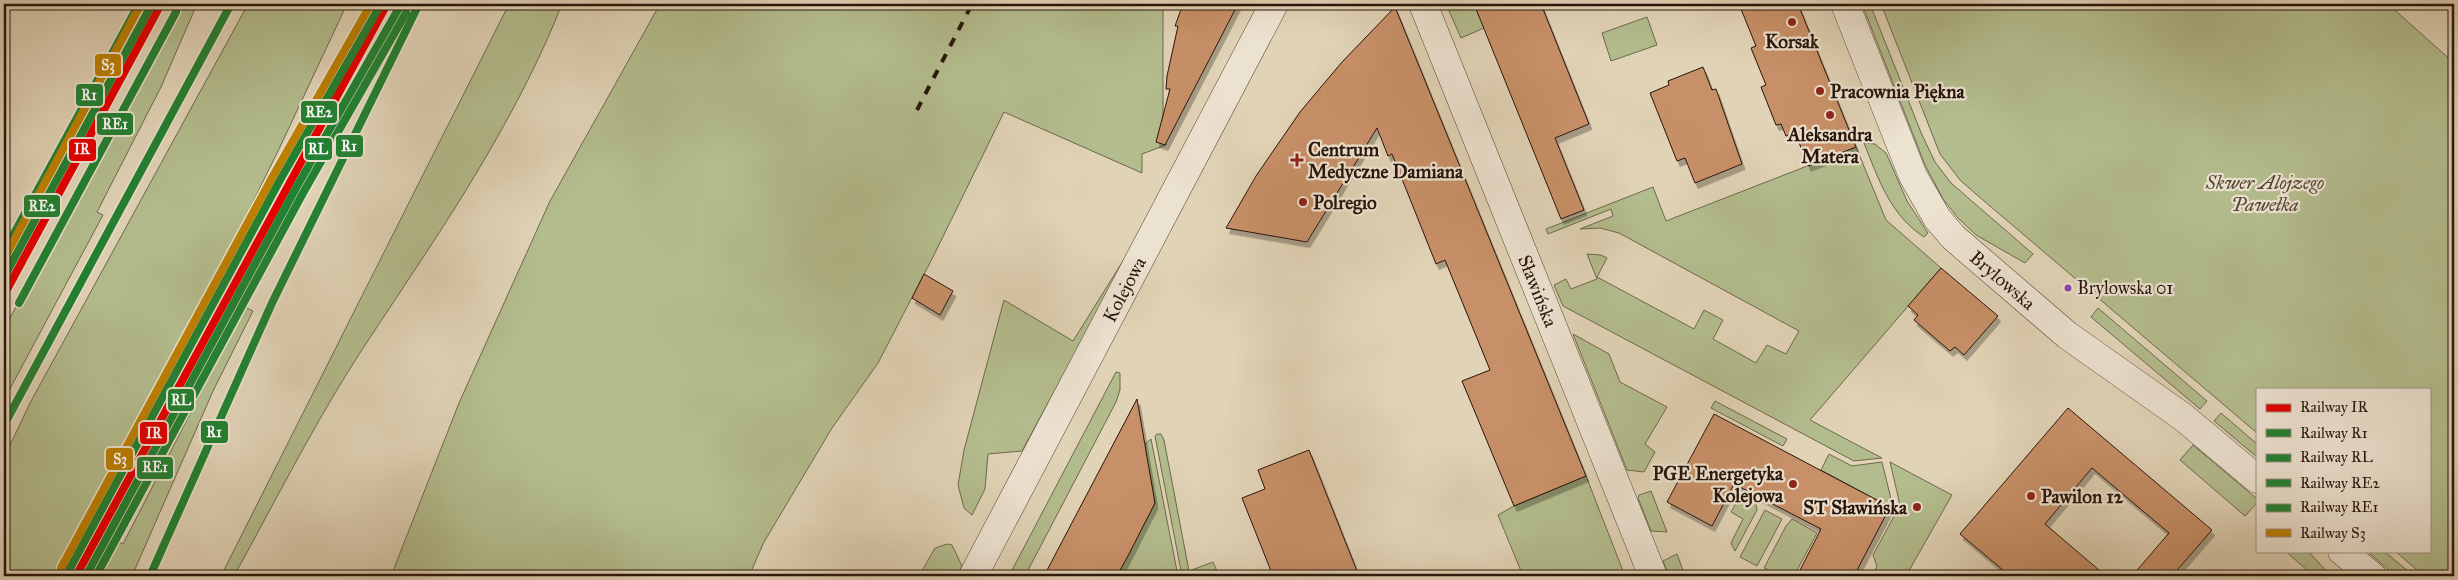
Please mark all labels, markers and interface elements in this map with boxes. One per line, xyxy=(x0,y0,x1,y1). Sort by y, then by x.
marker: Korsak xyxy=(1786,16,1798,28)
place label: Korsak xyxy=(1765,30,1820,53)
line badge: S3 xyxy=(94,53,122,77)
text: S3 xyxy=(101,57,115,75)
place label: Pracownia Piękna xyxy=(1830,80,1966,103)
line badge: R1 xyxy=(75,83,104,107)
marker: Pracownia Piękna xyxy=(1814,85,1826,97)
text: R1 xyxy=(81,87,97,104)
line badge: RE2 xyxy=(300,100,338,124)
text: RE2 xyxy=(306,104,333,121)
marker: Aleksandra Matera xyxy=(1824,109,1836,121)
line badge: RE1 xyxy=(96,112,134,136)
text: RE1 xyxy=(102,116,128,133)
place label: Aleksandra Matera xyxy=(1786,123,1873,168)
line badge: R1 xyxy=(335,134,364,158)
line badge: RL xyxy=(304,137,333,161)
line badge: IR xyxy=(68,138,97,162)
text: R1 xyxy=(341,138,357,155)
place label: Centrum Medyczne Damiana xyxy=(1308,138,1464,184)
text: IR xyxy=(74,141,91,158)
text: RL xyxy=(308,141,329,158)
marker: Centrum Medyczne Damiana xyxy=(1290,153,1304,167)
park label: Skwer Alojzego Pawełka xyxy=(2205,171,2324,216)
place label: Polregio xyxy=(1313,191,1377,215)
line badge: RE2 xyxy=(23,194,61,218)
marker: Polregio xyxy=(1297,196,1309,208)
text: RE2 xyxy=(29,198,56,215)
street label: Brylowska xyxy=(1965,245,2041,315)
street label: Sławińska xyxy=(1513,251,1563,331)
street label: Kolejowa xyxy=(1097,252,1151,326)
place label: Brylowska 01 xyxy=(2077,277,2173,299)
marker: Brylowska 01 xyxy=(2063,283,2073,293)
line badge: RL xyxy=(167,388,195,412)
legend xyxy=(2256,388,2430,552)
text: RL xyxy=(171,392,192,409)
text: Railway IR xyxy=(2300,398,2369,416)
line badge: R1 xyxy=(200,420,229,444)
line badge: IR xyxy=(139,421,168,445)
text: R1 xyxy=(206,424,222,441)
text: Railway R1 xyxy=(2300,424,2368,442)
text: IR xyxy=(146,425,163,442)
line badge: S3 xyxy=(105,447,134,471)
text: Railway RL xyxy=(2300,448,2373,466)
text: S3 xyxy=(113,451,127,469)
line badge: RE1 xyxy=(136,456,174,480)
text: RE1 xyxy=(142,459,168,476)
place label: PGE Energetyka Kolejowa xyxy=(1652,462,1784,508)
text: Railway RE2 xyxy=(2300,474,2380,492)
marker: PGE Energetyka Kolejowa xyxy=(1787,478,1799,490)
place label: Pawilon 12 xyxy=(2041,485,2124,508)
marker: Pawilon 12 xyxy=(2025,490,2037,502)
place label: ST Sławińska xyxy=(1803,496,1908,519)
text: Railway RE1 xyxy=(2300,498,2378,516)
marker: ST Sławińska xyxy=(1911,501,1923,513)
text: Railway S3 xyxy=(2300,524,2366,542)

